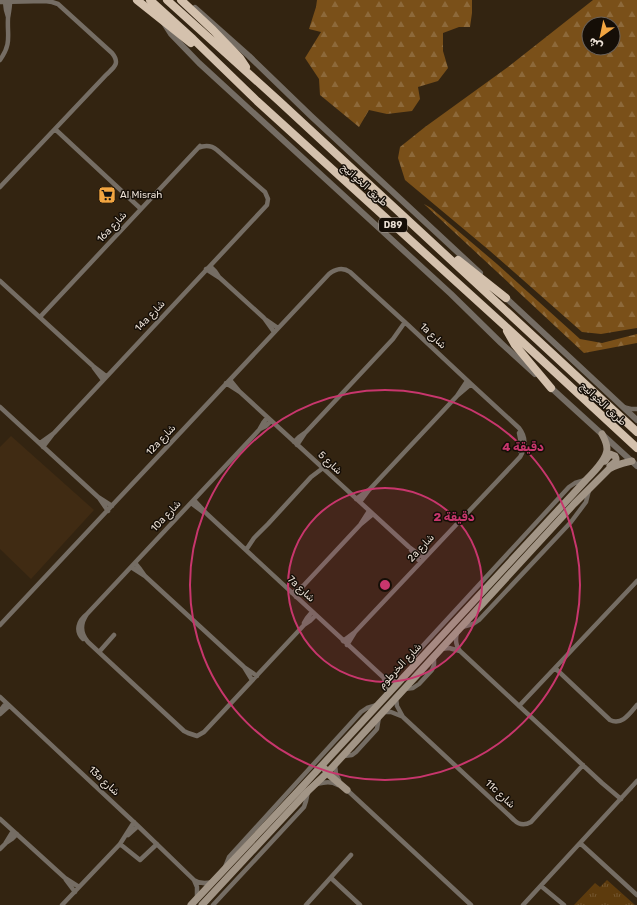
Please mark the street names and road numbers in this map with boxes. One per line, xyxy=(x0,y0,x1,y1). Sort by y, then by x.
street label: طريق الخوانيج xyxy=(338,161,390,210)
street label: 16a شارع xyxy=(95,209,130,246)
road number: D89 xyxy=(379,218,407,232)
street label: 14a شارع xyxy=(133,298,168,335)
street label: 1a شارع xyxy=(417,321,449,352)
street label: طريق الخوانيج xyxy=(577,380,628,429)
street label: 12a شارع xyxy=(144,422,179,459)
street label: شارع 5 xyxy=(315,449,344,478)
street label: 10a شارع xyxy=(148,498,184,535)
street label: 2a شارع xyxy=(405,532,438,565)
street label: 7a شارع xyxy=(284,573,317,605)
street label: شارع الخرطوم xyxy=(376,641,425,692)
street label: 13a شارع xyxy=(85,764,122,799)
street label: 11c شارع xyxy=(482,777,517,812)

